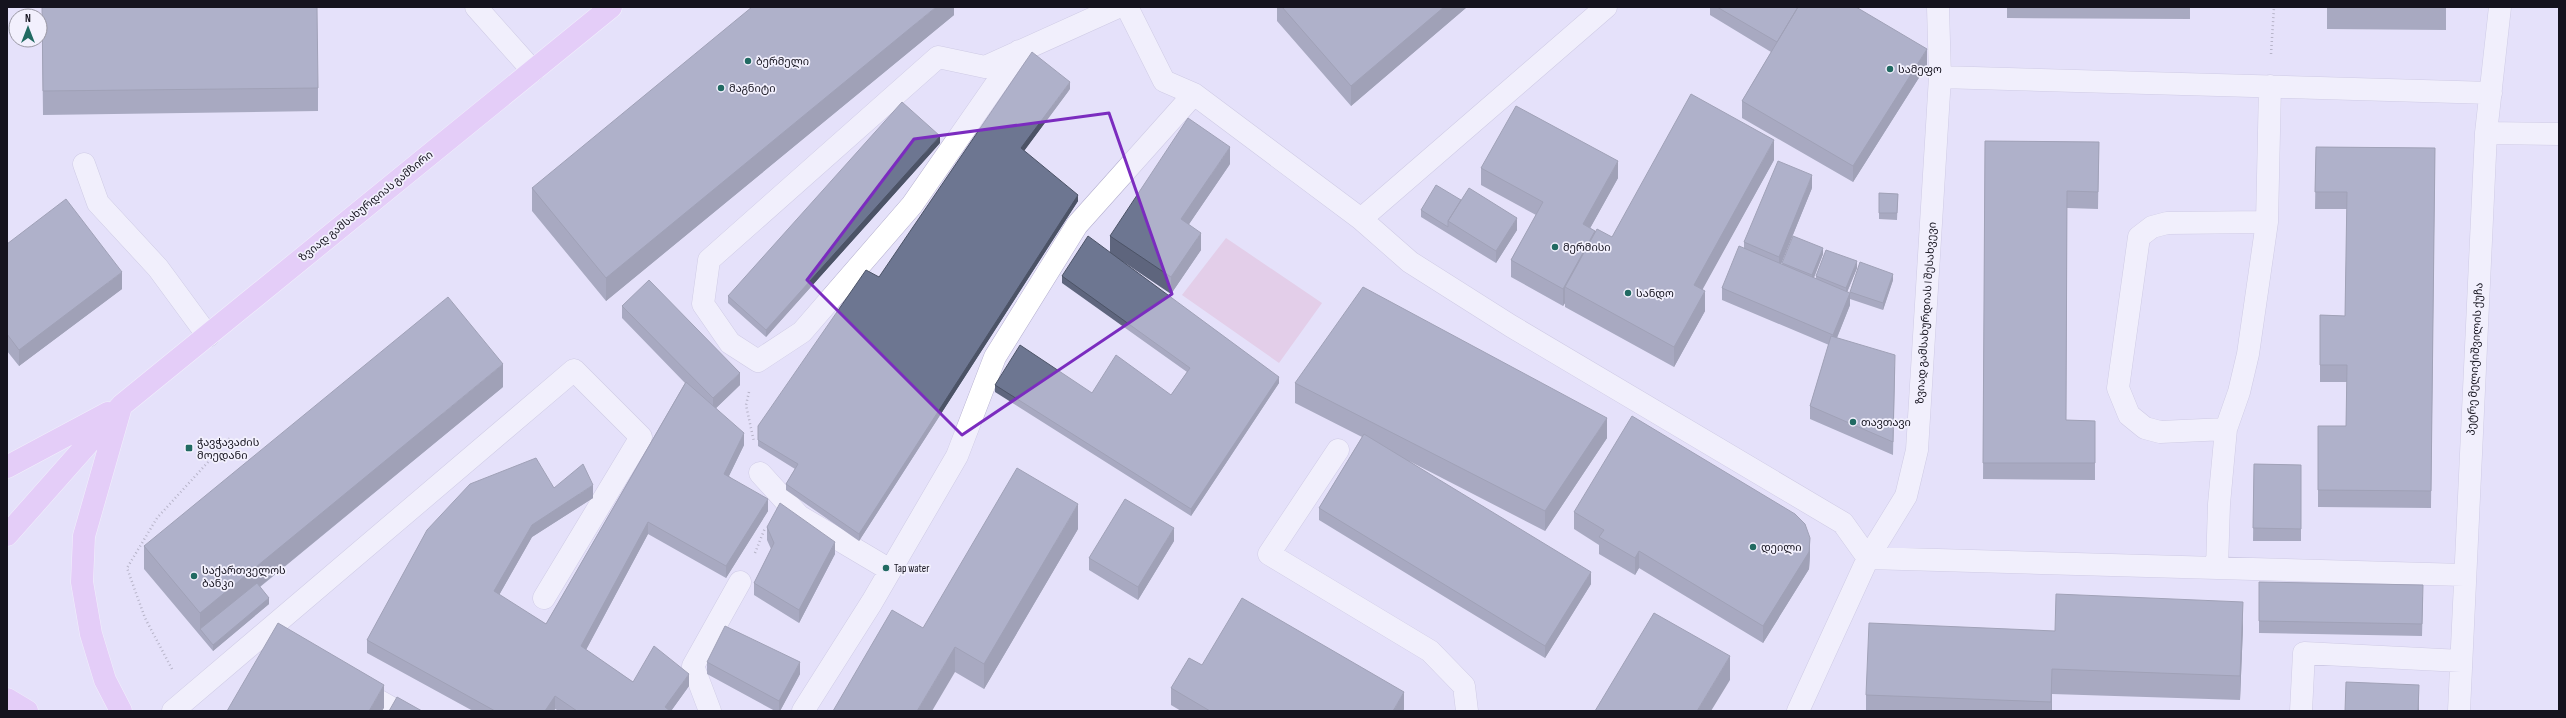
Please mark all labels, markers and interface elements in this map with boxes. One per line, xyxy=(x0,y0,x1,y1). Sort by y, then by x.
north arrow xyxy=(8,8,48,48)
text: N xyxy=(25,12,31,25)
place label: ბერმელი xyxy=(756,55,809,68)
marker: ბერმელი xyxy=(743,56,753,66)
place label: სამეფო xyxy=(1898,63,1942,76)
marker: სამეფო xyxy=(1885,64,1895,74)
place label: მაგნიტი xyxy=(729,82,776,95)
marker: მაგნიტი xyxy=(716,83,726,93)
street label: ზვიად გამსახურდიას გამზირი xyxy=(297,148,435,264)
street label: ზვიად გამსახურდიას I შესახვევი xyxy=(1913,222,1939,404)
place label: მერმისი xyxy=(1563,241,1611,254)
marker: მერმისი xyxy=(1550,242,1560,252)
street label: პეტრე მელიქიშვილის ქუჩა xyxy=(2464,282,2486,436)
place label: სანდო xyxy=(1636,287,1674,300)
marker: სანდო xyxy=(1623,288,1633,298)
place label: თავთავი xyxy=(1861,416,1911,429)
marker: თავთავი xyxy=(1848,417,1858,427)
place label: ჭავჭავაძის მოედანი xyxy=(197,436,260,462)
marker: ჭავჭავაძის მოედანი xyxy=(184,443,194,453)
place label: დეილი xyxy=(1761,541,1802,554)
marker: დეილი xyxy=(1748,542,1758,552)
place label: Tap water xyxy=(894,562,929,575)
marker: Tap water xyxy=(881,563,891,573)
place label: საქართველოს ბანკი xyxy=(202,564,286,590)
marker: საქართველოს ბანკი xyxy=(189,571,199,581)

